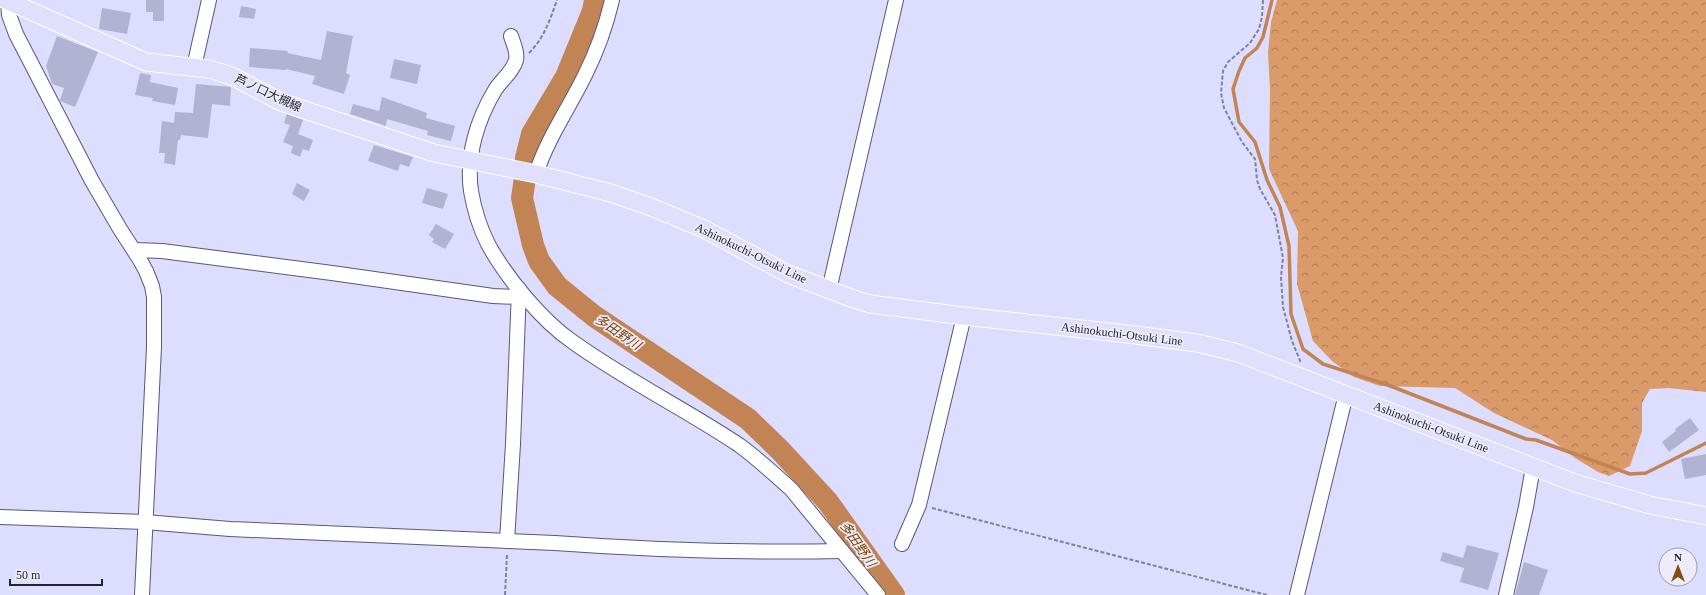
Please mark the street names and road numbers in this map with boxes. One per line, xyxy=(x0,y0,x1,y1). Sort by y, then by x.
street label: 芦ノ口大槻線 xyxy=(232,71,304,115)
street label: Ashinokuchi-Otsuki Line xyxy=(693,220,809,286)
street label: Ashinokuchi-Otsuki Line xyxy=(1060,320,1184,348)
street label: Ashinokuchi-Otsuki Line xyxy=(1371,399,1491,455)

